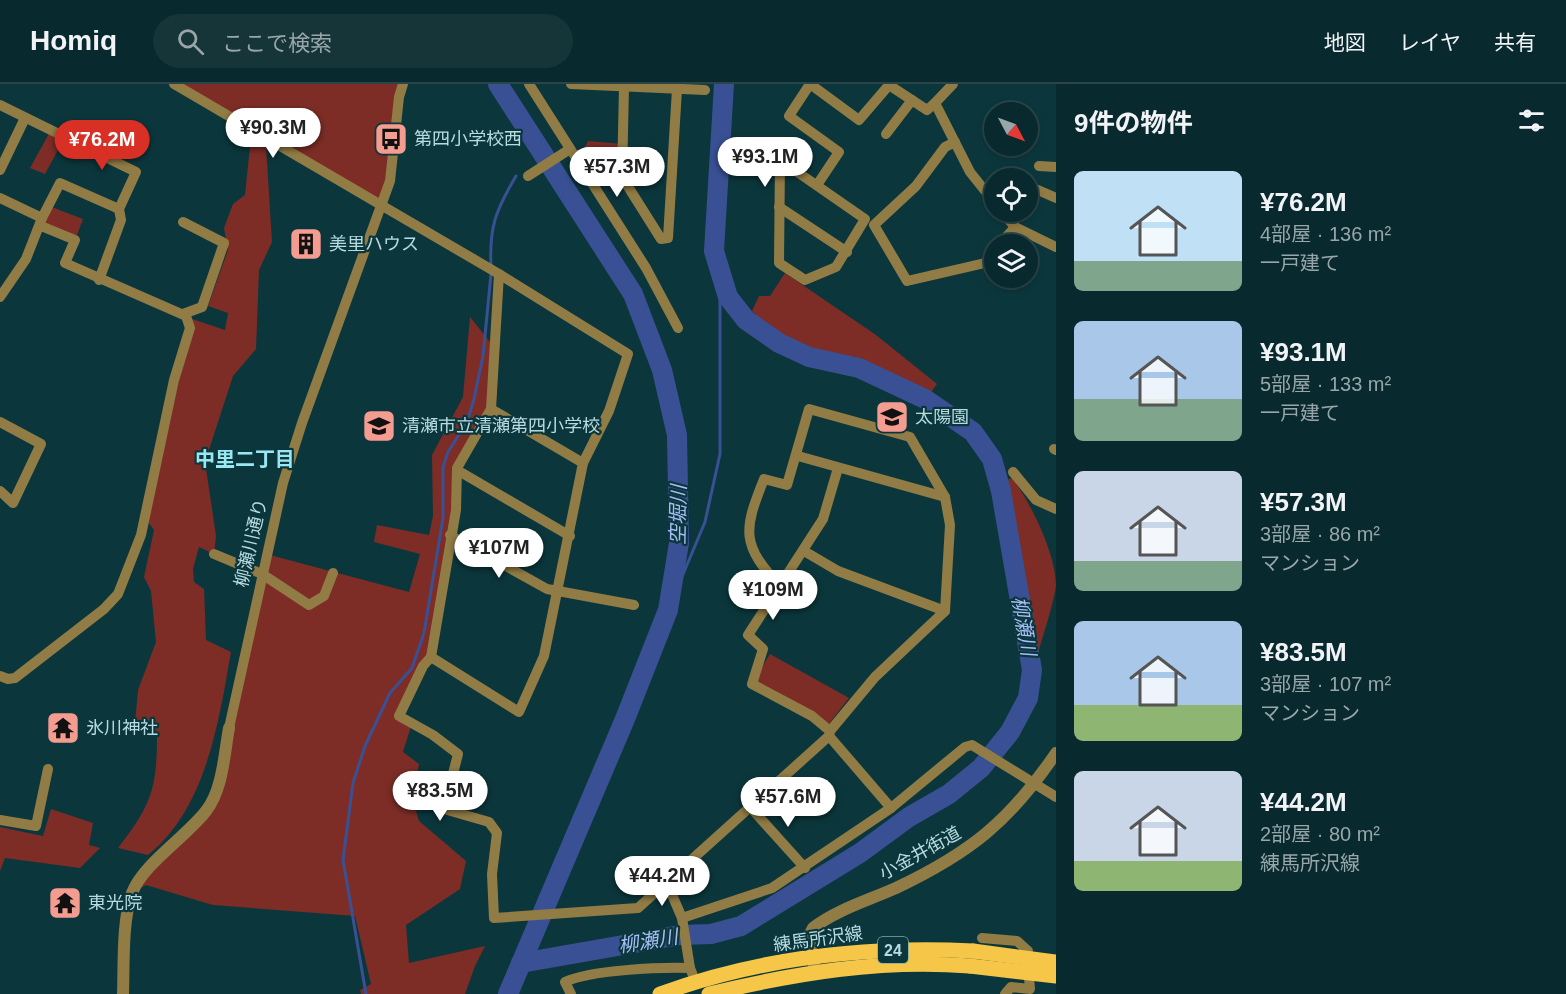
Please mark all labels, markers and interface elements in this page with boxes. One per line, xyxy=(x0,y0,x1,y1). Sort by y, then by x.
search box xyxy=(153,14,573,68)
text: Homiq xyxy=(30,25,117,56)
icon: search xyxy=(174,25,207,58)
text: ここで検索 xyxy=(222,31,332,56)
text: 地図 xyxy=(1324,31,1366,54)
text: レイヤ xyxy=(1399,31,1461,54)
text: 共有 xyxy=(1494,31,1536,54)
north arrow xyxy=(984,102,1038,156)
map controls xyxy=(984,102,1038,288)
icon: filters xyxy=(1515,104,1548,137)
pin: ¥90.3M xyxy=(224,108,322,159)
text: 9件の物件 xyxy=(1074,108,1192,138)
text: ¥90.3M xyxy=(240,116,306,138)
pin: ¥76.2M xyxy=(53,120,151,171)
bus stop icon: 第四小学校西 xyxy=(373,121,409,157)
text: ¥76.2M xyxy=(69,128,135,150)
place label: 第四小学校西 xyxy=(414,129,522,149)
pin: ¥93.1M xyxy=(716,137,814,188)
text: ¥93.1M xyxy=(732,145,798,167)
pin: ¥57.3M xyxy=(568,147,666,198)
text: ¥57.3M xyxy=(584,155,650,177)
button: locate xyxy=(984,168,1038,222)
text: ¥76.2M xyxy=(1260,187,1347,217)
icon: home xyxy=(1122,195,1194,267)
text: 4部屋 · 136 m² xyxy=(1260,223,1391,245)
building icon: 美里ハウス xyxy=(288,226,324,262)
place label: 美里ハウス xyxy=(329,234,419,254)
button: layers xyxy=(984,234,1038,288)
text: 一戸建て xyxy=(1260,252,1340,274)
text: ¥93.1M xyxy=(1260,337,1347,367)
icon: home xyxy=(1122,345,1194,417)
text: 5部屋 · 133 m² xyxy=(1260,373,1391,395)
school or university icon: 太陽園 xyxy=(874,399,910,435)
text: 一戸建て xyxy=(1260,402,1340,424)
place label: 太陽園 xyxy=(915,407,969,427)
school or university icon: 清瀬市立清瀬第四小学校 xyxy=(361,408,397,444)
place label: 清瀬市立清瀬第四小学校 xyxy=(402,416,600,436)
district label: 中里二丁目 xyxy=(195,448,295,470)
water label: 空堀川 xyxy=(666,483,690,545)
text: ¥57.3M xyxy=(1260,487,1347,517)
icon: home xyxy=(1122,495,1194,567)
street label: 柳瀬川通り xyxy=(231,497,271,589)
text: 3部屋 · 86 m² xyxy=(1260,523,1380,545)
pin: ¥107M xyxy=(457,528,541,579)
text: ¥107M xyxy=(468,536,530,558)
text: マンション xyxy=(1260,552,1360,574)
pin: ¥109M xyxy=(731,570,815,621)
text: ¥109M xyxy=(742,578,804,600)
water label: 柳瀬川 xyxy=(1008,595,1040,659)
text: ¥83.5M xyxy=(1260,637,1347,667)
icon: home xyxy=(1122,645,1194,717)
text: 3部屋 · 107 m² xyxy=(1260,673,1391,695)
text: マンション xyxy=(1260,702,1360,724)
temple icon: 氷川神社 xyxy=(45,710,81,746)
place label: 氷川神社 xyxy=(86,718,158,738)
pin: ¥83.5M xyxy=(391,771,489,822)
pin: ¥57.6M xyxy=(739,777,837,828)
text: ¥83.5M xyxy=(407,779,473,801)
text: ¥57.6M xyxy=(755,785,821,807)
text: ¥44.2M xyxy=(1260,787,1347,817)
icon: home xyxy=(1122,795,1194,867)
street label: 小金井街道 xyxy=(876,822,964,884)
text: 2部屋 · 80 m² xyxy=(1260,823,1380,845)
text: 練馬所沢線 xyxy=(1260,852,1360,874)
pin: ¥44.2M xyxy=(613,856,711,907)
text: ¥44.2M xyxy=(629,864,695,886)
temple icon: 東光院 xyxy=(47,885,83,921)
place label: 東光院 xyxy=(88,893,142,913)
street label: 練馬所沢線 xyxy=(772,923,864,955)
water label: 柳瀬川 xyxy=(617,925,681,957)
road number: 24 xyxy=(878,937,908,963)

